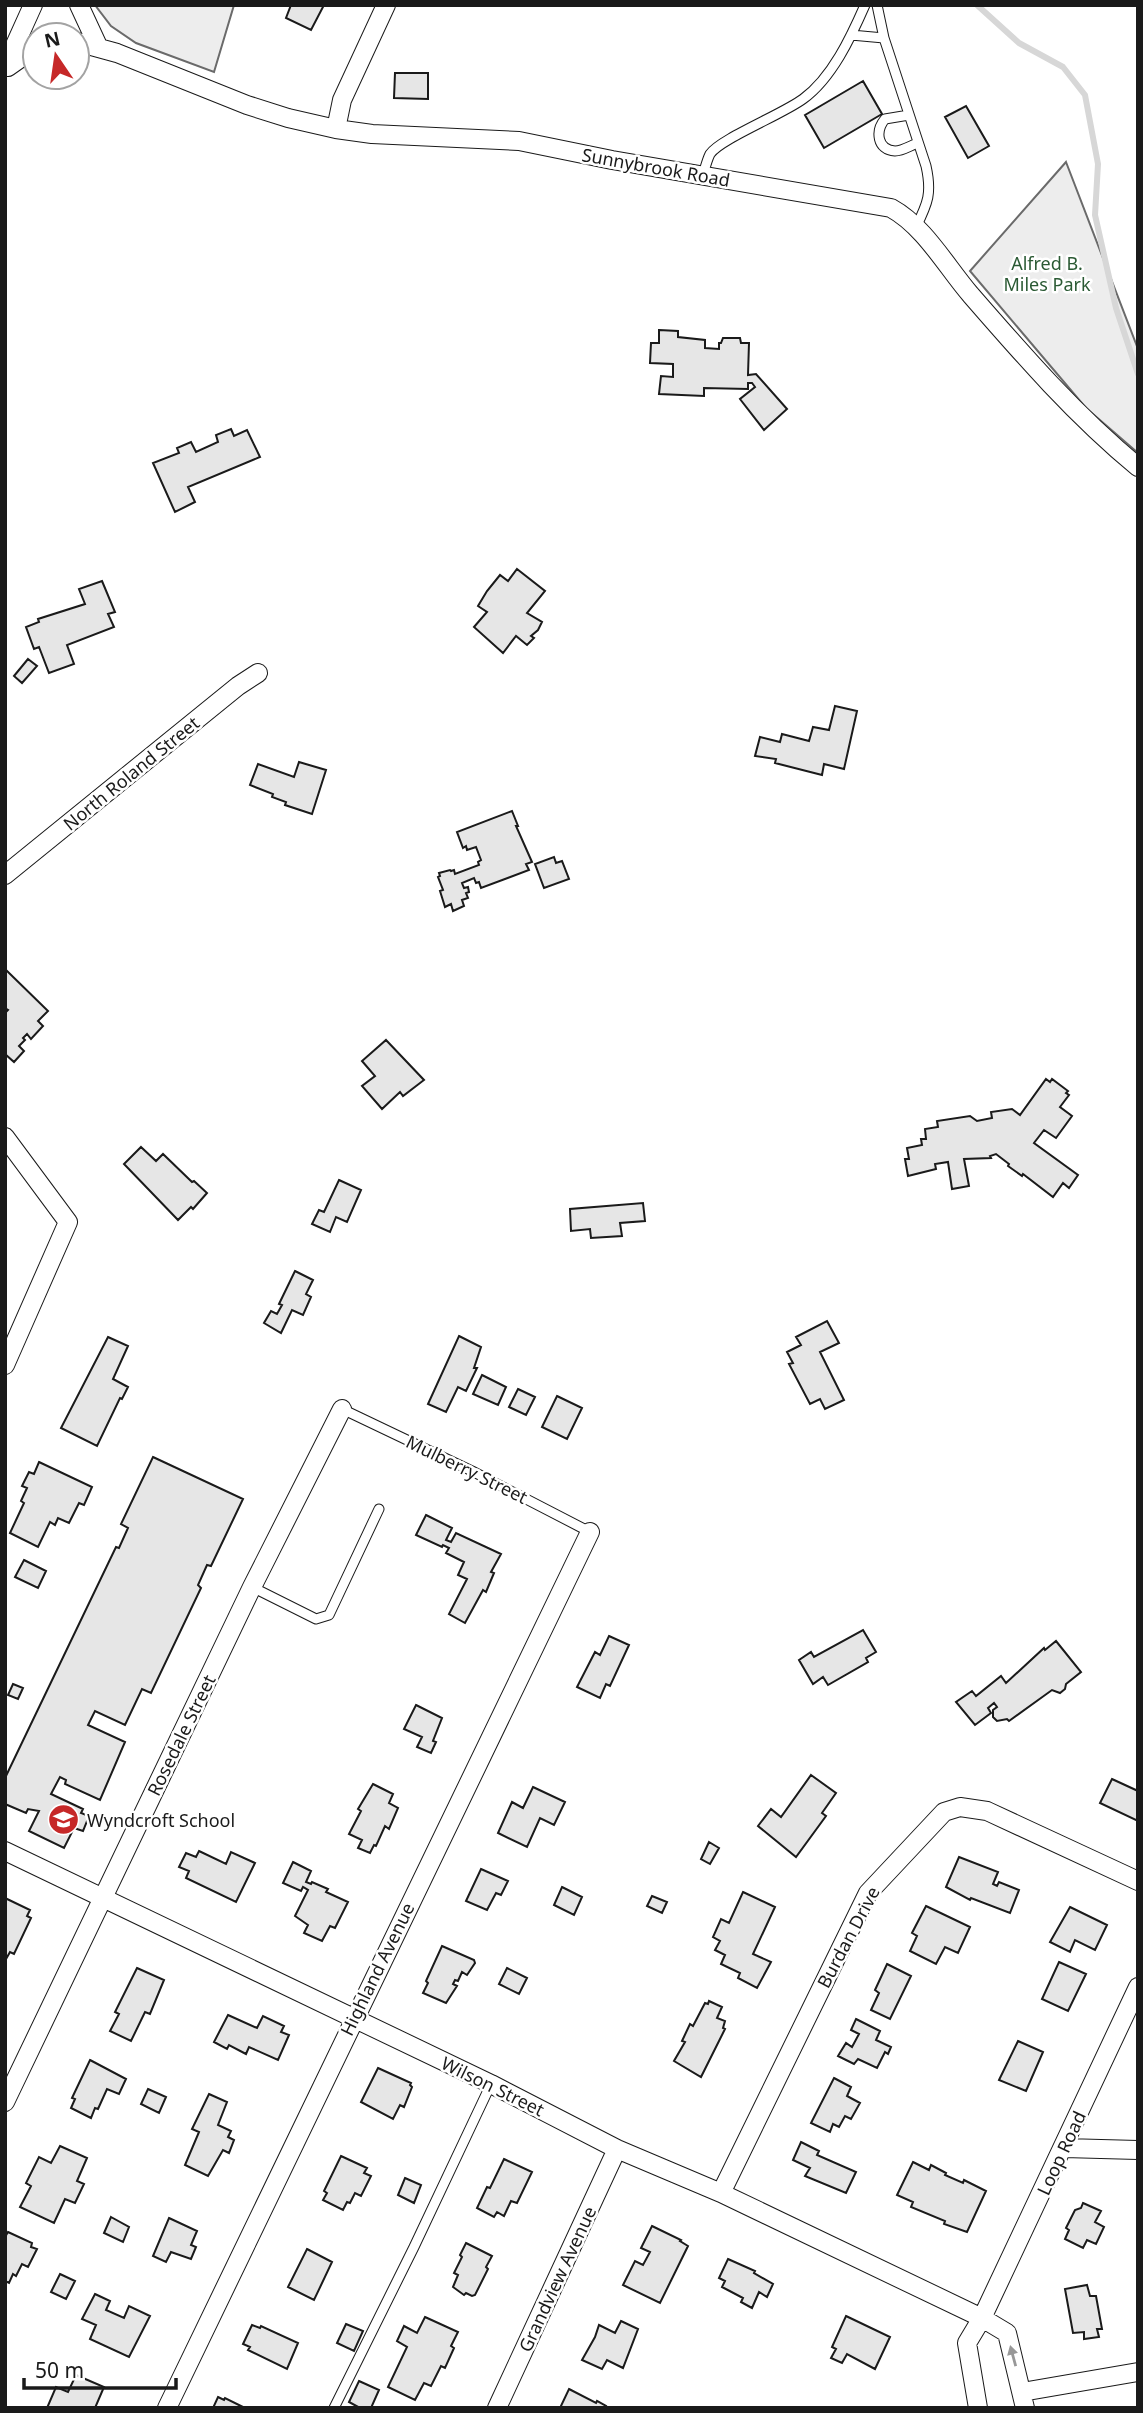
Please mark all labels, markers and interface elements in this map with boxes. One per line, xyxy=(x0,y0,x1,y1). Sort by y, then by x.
north arrow xyxy=(21,21,91,91)
text: N xyxy=(42,25,63,54)
street label: Sunnybrook Road xyxy=(580,142,732,192)
park label: Alfred B. Miles Park xyxy=(1003,251,1091,296)
street label: North Roland Street xyxy=(58,710,204,835)
street label: Mulberry Street xyxy=(402,1429,532,1509)
street label: Rosedale Street xyxy=(141,1670,221,1799)
school or university icon: Wyndcroft School xyxy=(47,1803,81,1837)
place label: Wyndcroft School xyxy=(87,1808,235,1832)
street label: Burdan Drive xyxy=(811,1882,885,1992)
street label: Highland Avenue xyxy=(334,1899,420,2039)
street label: Wilson Street xyxy=(438,2051,549,2121)
street label: Loop Road xyxy=(1031,2107,1091,2199)
street label: Grandview Avenue xyxy=(513,2202,601,2356)
one-way arrow xyxy=(1008,2345,1018,2366)
scale bar xyxy=(24,2346,177,2390)
text: 50 m xyxy=(35,2356,84,2384)

